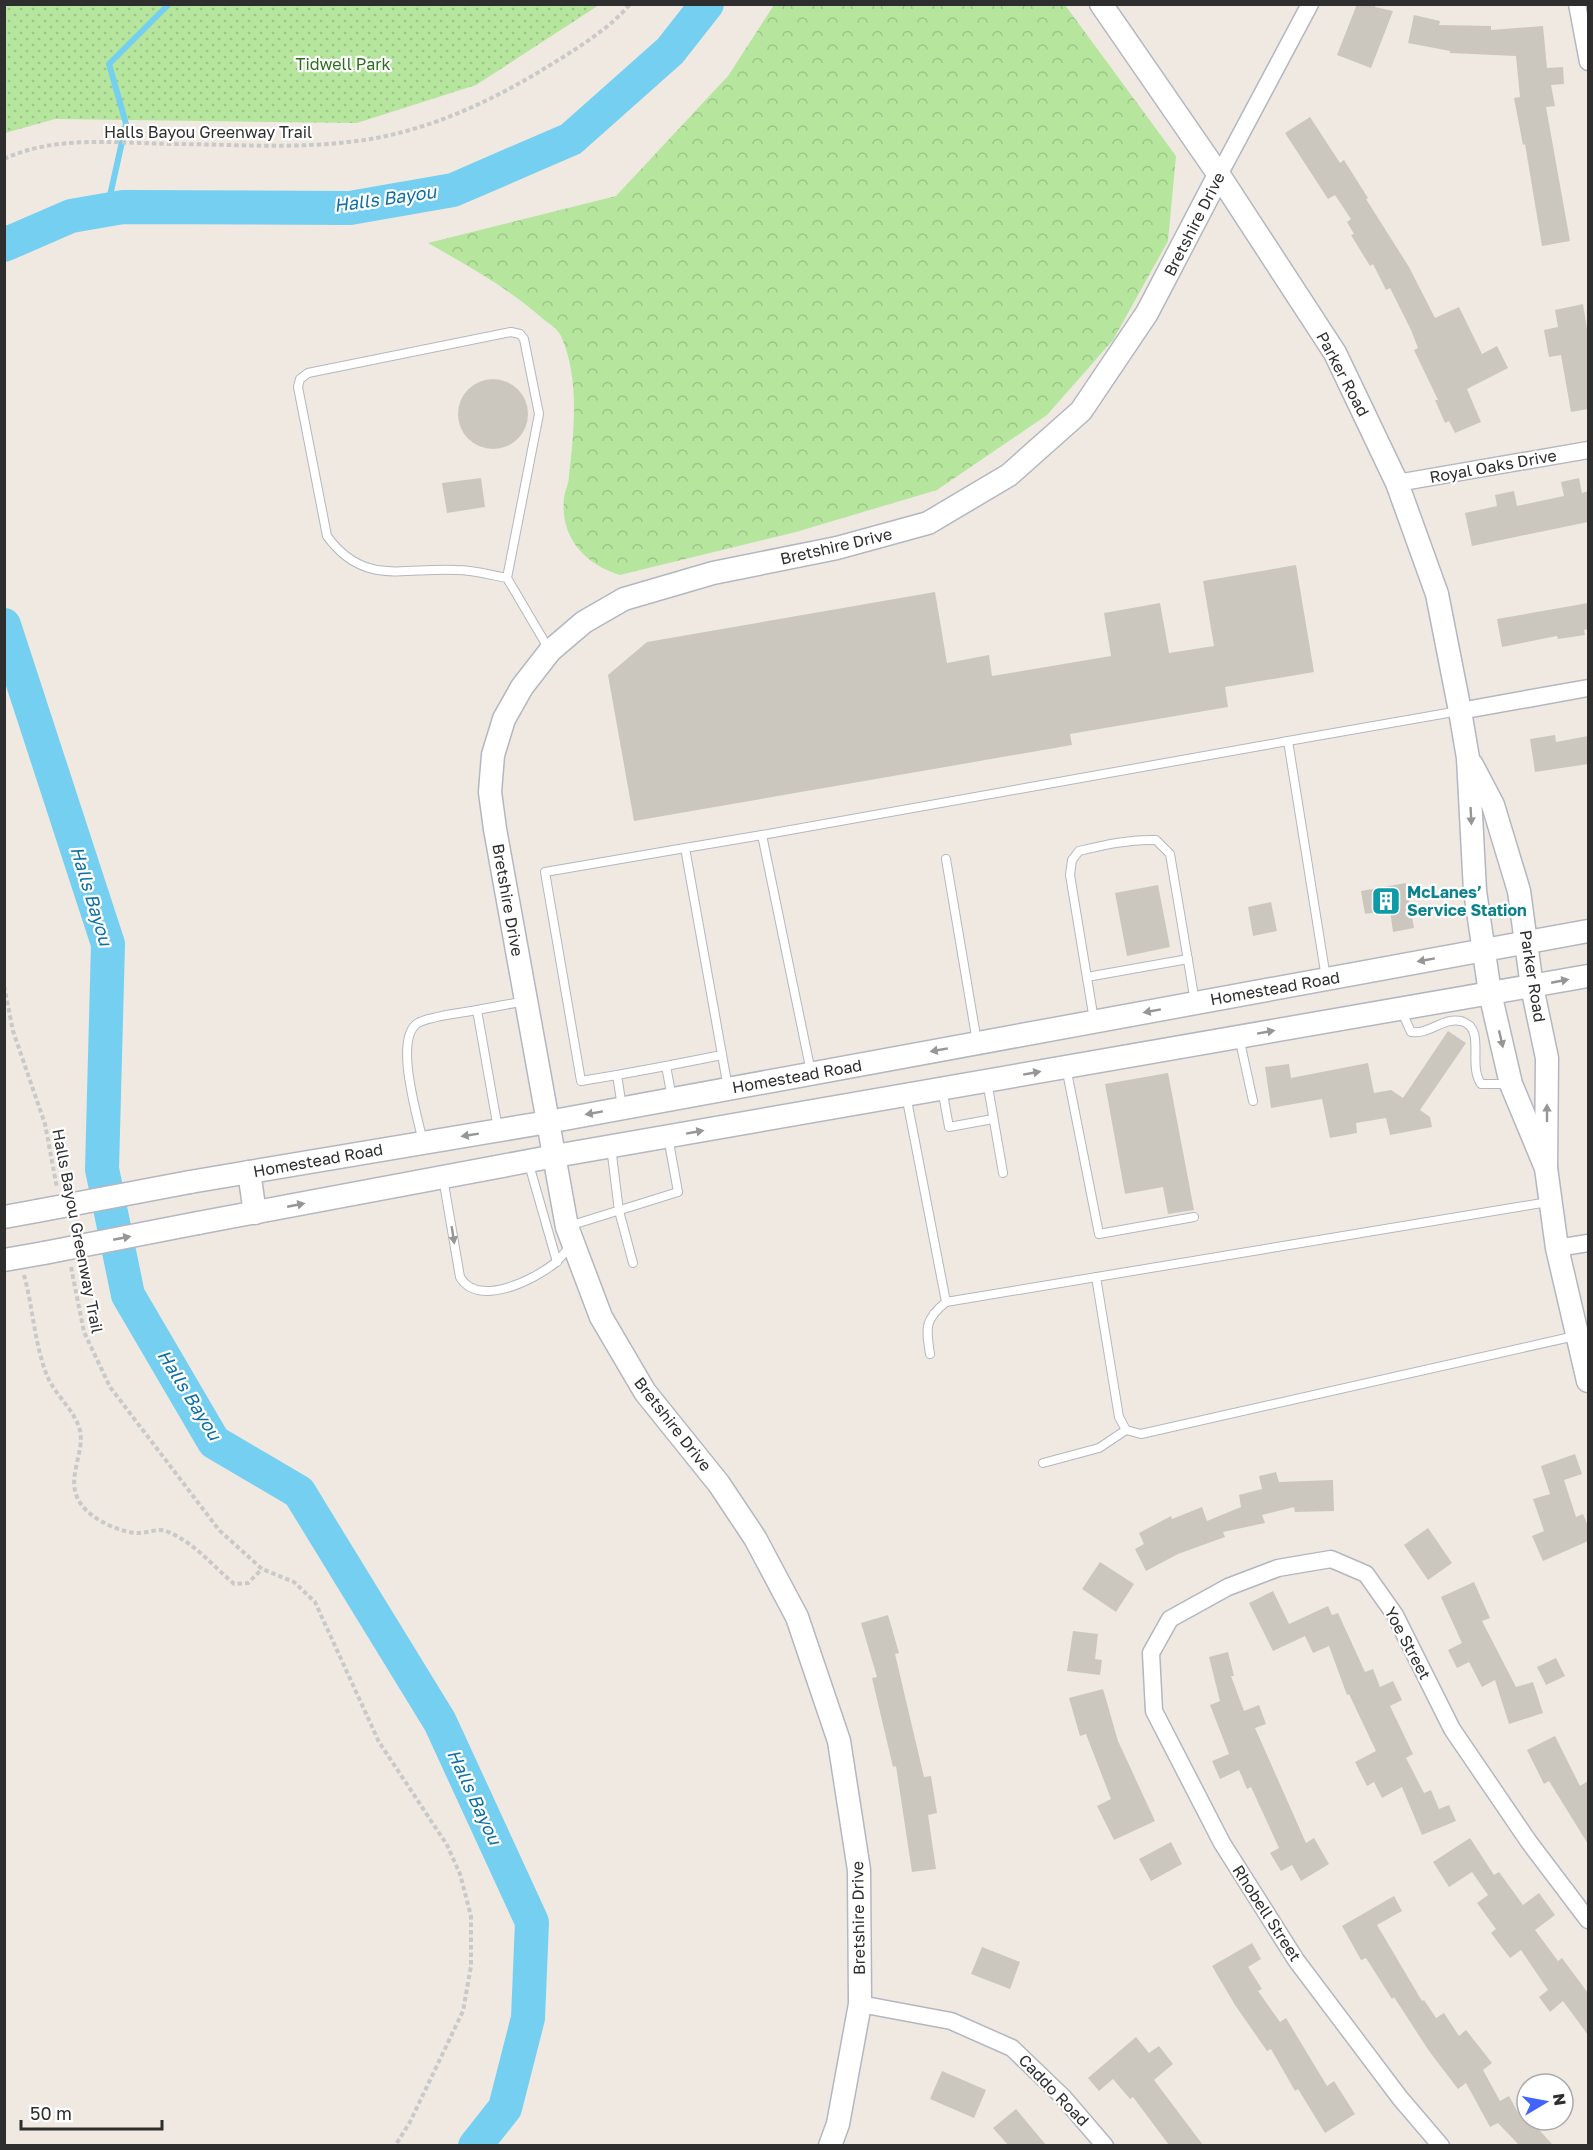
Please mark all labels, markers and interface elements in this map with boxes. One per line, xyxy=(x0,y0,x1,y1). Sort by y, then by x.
park label: Tidwell Park xyxy=(295,54,391,74)
street label: Halls Bayou Greenway Trail xyxy=(104,122,312,142)
street label: Bretshire Drive xyxy=(1159,169,1229,279)
water label: Halls Bayou xyxy=(332,180,438,216)
street label: Parker Road xyxy=(1312,328,1374,420)
street label: Royal Oaks Drive xyxy=(1428,445,1558,487)
street label: Bretshire Drive xyxy=(778,523,894,569)
one-way arrow xyxy=(1466,807,1476,826)
street label: Bretshire Drive xyxy=(488,842,528,958)
water label: Halls Bayou xyxy=(66,843,118,949)
place label: McLanes’ Service Station xyxy=(1407,882,1527,920)
building icon: McLanes’ Service Station xyxy=(1370,885,1402,917)
street label: Parker Road xyxy=(1516,928,1550,1024)
one-way arrow xyxy=(1416,956,1435,965)
street label: Homestead Road xyxy=(1209,967,1341,1009)
one-way arrow xyxy=(1551,976,1570,985)
one-way arrow xyxy=(1142,1007,1161,1016)
one-way arrow xyxy=(1256,1027,1275,1036)
one-way arrow xyxy=(1496,1029,1506,1048)
one-way arrow xyxy=(930,1046,949,1055)
street label: Homestead Road xyxy=(731,1055,863,1097)
one-way arrow xyxy=(1023,1068,1042,1077)
one-way arrow xyxy=(1542,1103,1552,1122)
one-way arrow xyxy=(584,1109,603,1118)
street label: Halls Bayou Greenway Trail xyxy=(48,1127,108,1335)
one-way arrow xyxy=(686,1127,705,1136)
one-way arrow xyxy=(460,1130,479,1139)
street label: Homestead Road xyxy=(252,1139,384,1181)
one-way arrow xyxy=(287,1200,306,1209)
one-way arrow xyxy=(448,1226,457,1245)
one-way arrow xyxy=(113,1233,132,1242)
water label: Halls Bayou xyxy=(153,1345,227,1445)
street label: Bretshire Drive xyxy=(630,1373,716,1475)
street label: Yoe Street xyxy=(1381,1603,1435,1683)
water label: Halls Bayou xyxy=(443,1745,507,1849)
street label: Bretshire Drive xyxy=(847,1861,869,1975)
street label: Rhobell Street xyxy=(1228,1861,1306,1965)
street label: Caddo Road xyxy=(1015,2050,1093,2130)
north arrow xyxy=(1515,2072,1575,2132)
text: N xyxy=(1549,2092,1571,2107)
scale bar xyxy=(21,2093,162,2131)
text: 50 m xyxy=(30,2102,72,2124)

